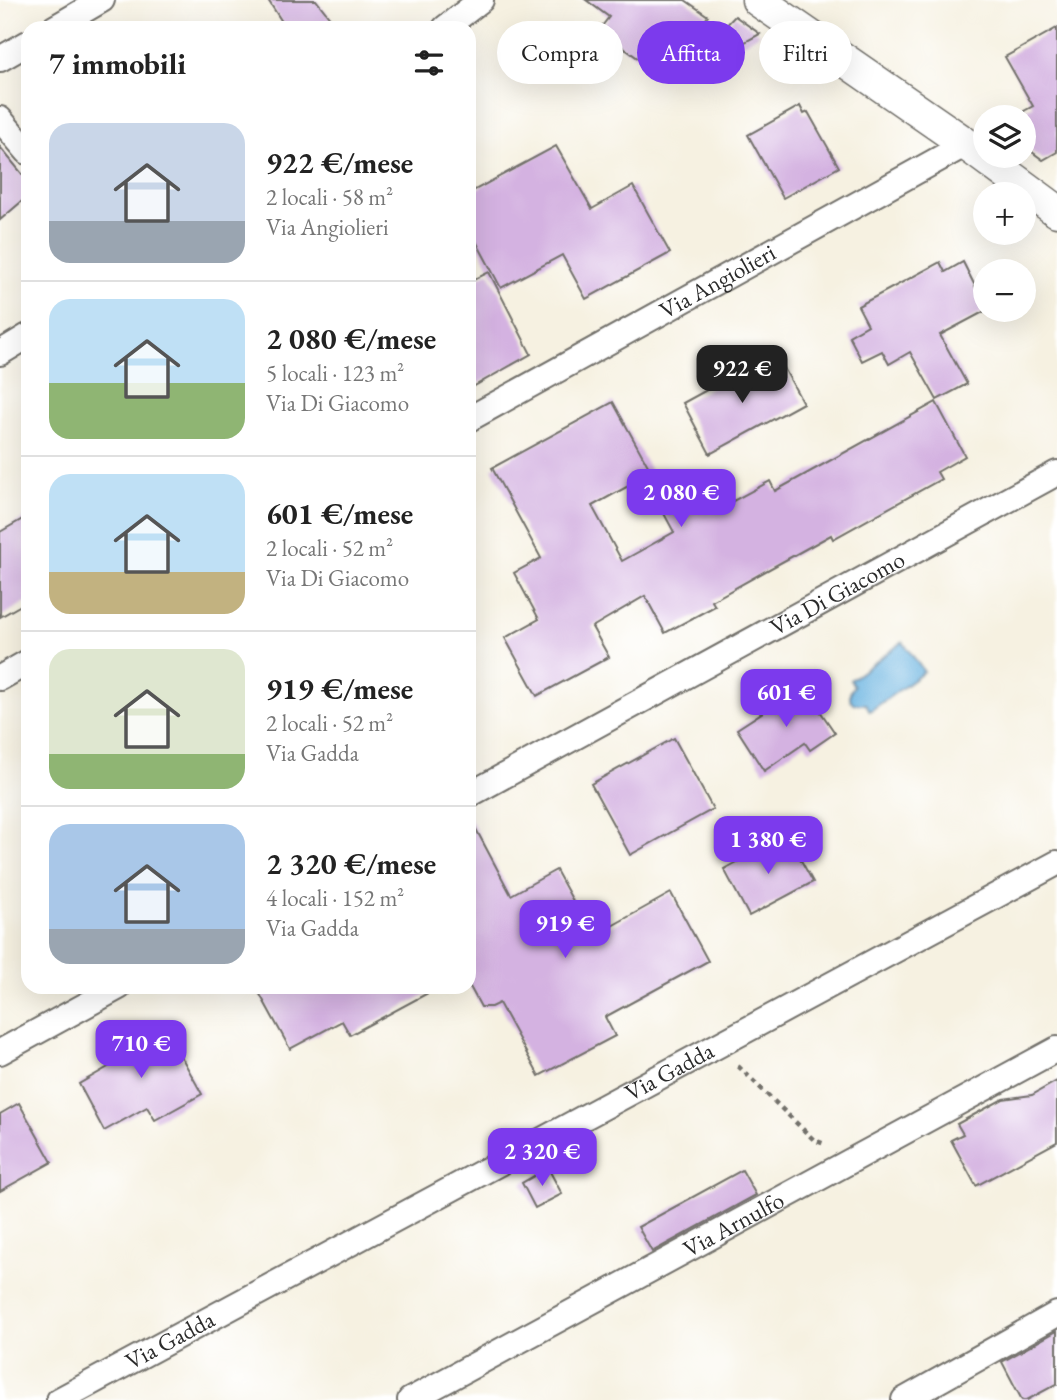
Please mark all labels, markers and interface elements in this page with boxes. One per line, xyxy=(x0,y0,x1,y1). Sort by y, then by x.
chip: Compra xyxy=(497,21,623,84)
chip: Affitta xyxy=(637,21,745,84)
chip: Filtri xyxy=(759,21,852,84)
text: 7 immobili xyxy=(49,44,186,83)
icon: filters xyxy=(410,44,448,82)
map controls xyxy=(973,105,1036,322)
button: layers xyxy=(973,105,1036,168)
text: 922 €/mese xyxy=(266,143,413,182)
icon: home xyxy=(105,151,189,235)
text: 2 locali · 58 m² xyxy=(266,182,393,212)
button: + xyxy=(973,182,1036,245)
text: Via Angiolieri xyxy=(266,212,389,242)
street label: Via Angiolieri xyxy=(654,236,781,326)
button: − xyxy=(973,259,1036,322)
text: 2 080 €/mese xyxy=(266,319,436,358)
icon: home xyxy=(105,327,189,411)
pin: 922 € xyxy=(693,346,791,405)
text: 922 € xyxy=(713,353,771,383)
text: 5 locali · 123 m² xyxy=(266,358,404,388)
text: Via Di Giacomo xyxy=(266,388,409,418)
pin: 2 080 € xyxy=(616,470,746,529)
text: 2 080 € xyxy=(643,477,719,507)
text: 601 €/mese xyxy=(266,494,413,533)
icon: home xyxy=(105,502,189,586)
text: 2 locali · 52 m² xyxy=(266,533,393,563)
street label: Via Di Giacomo xyxy=(764,543,910,642)
text: Via Di Giacomo xyxy=(266,563,409,593)
text: 919 €/mese xyxy=(266,669,413,708)
pin: 601 € xyxy=(737,670,835,729)
icon: home xyxy=(105,677,189,761)
text: 601 € xyxy=(757,677,815,707)
text: 2 locali · 52 m² xyxy=(266,708,393,738)
text: Via Gadda xyxy=(266,738,359,768)
pin: 1 380 € xyxy=(703,816,833,876)
text: 1 380 € xyxy=(730,824,806,854)
text: 2 320 €/mese xyxy=(266,844,436,883)
icon: home xyxy=(105,852,189,936)
text: 4 locali · 152 m² xyxy=(266,883,404,913)
pin: 919 € xyxy=(516,900,614,960)
text: 919 € xyxy=(536,908,594,938)
text: Via Gadda xyxy=(266,913,359,943)
pin: 710 € xyxy=(92,1020,190,1080)
text: 710 € xyxy=(112,1028,170,1058)
street label: Via Gadda xyxy=(619,1034,719,1108)
pin: 2 320 € xyxy=(477,1128,607,1188)
text: 2 320 € xyxy=(504,1136,580,1166)
street label: Via Arnulfo xyxy=(677,1184,789,1264)
street label: Via Gadda xyxy=(120,1303,220,1376)

